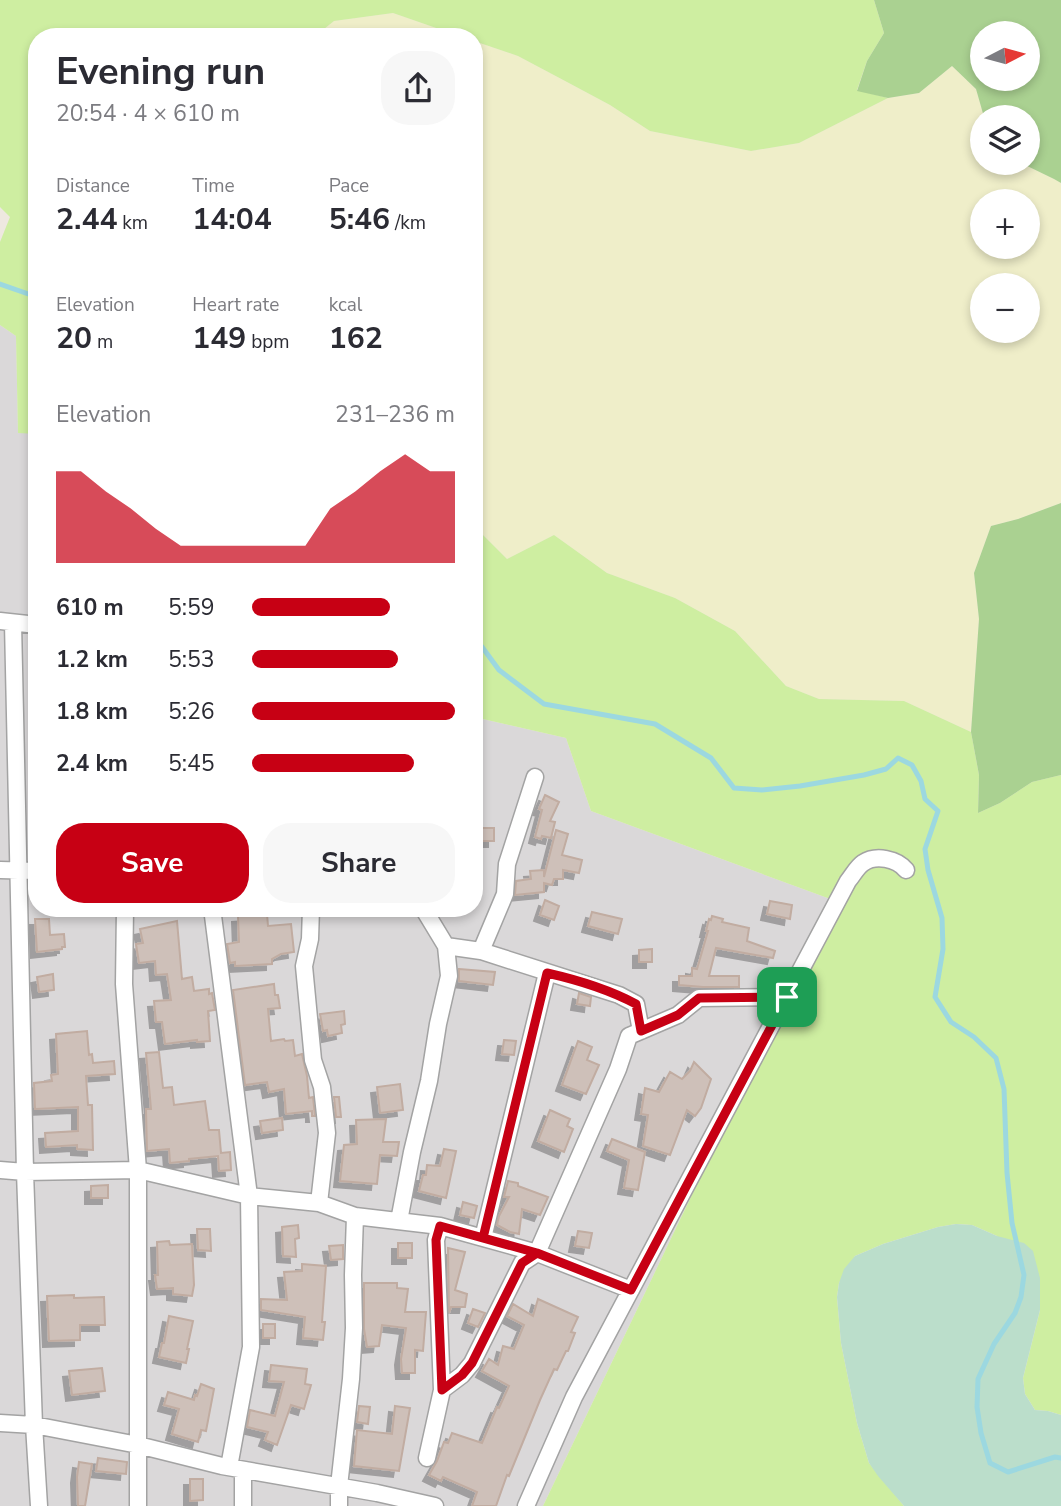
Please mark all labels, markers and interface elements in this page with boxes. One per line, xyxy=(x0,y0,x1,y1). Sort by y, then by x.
north arrow xyxy=(970,21,1040,91)
map controls xyxy=(970,21,1040,343)
text: Evening run xyxy=(56,46,265,97)
button: share xyxy=(381,51,455,125)
text: 20:54 · 4 × 610 m xyxy=(56,98,240,129)
button: layers xyxy=(970,105,1040,175)
text: Distance xyxy=(56,173,130,199)
text: Time xyxy=(192,173,235,199)
text: Pace xyxy=(329,173,369,199)
button: + xyxy=(970,189,1040,259)
text: 2.44 xyxy=(56,199,117,240)
text: 14:04 xyxy=(192,199,272,240)
text: 5:46 xyxy=(329,199,390,240)
text: km xyxy=(117,210,148,236)
text: /km xyxy=(390,210,426,236)
button: − xyxy=(970,273,1040,343)
text: Elevation xyxy=(56,292,135,318)
text: Heart rate xyxy=(192,292,279,318)
text: kcal xyxy=(329,292,362,318)
text: 20 xyxy=(56,318,92,359)
text: 149 xyxy=(192,318,246,359)
text: 162 xyxy=(329,318,383,359)
text: m xyxy=(92,329,113,355)
text: bpm xyxy=(246,329,290,355)
text: Elevation xyxy=(56,399,151,430)
text: 231–236 m xyxy=(335,399,455,430)
text: 610 m xyxy=(56,592,124,623)
text: 5:59 xyxy=(168,592,215,623)
text: 1.2 km xyxy=(56,644,128,675)
text: 5:53 xyxy=(168,644,215,675)
text: 1.8 km xyxy=(56,696,128,727)
text: 5:26 xyxy=(168,696,215,727)
text: 2.4 km xyxy=(56,748,128,779)
text: 5:45 xyxy=(168,748,215,779)
button: Save xyxy=(56,823,249,903)
button: Share xyxy=(263,823,455,903)
pin xyxy=(757,967,817,1027)
icon: arrive xyxy=(768,978,806,1016)

